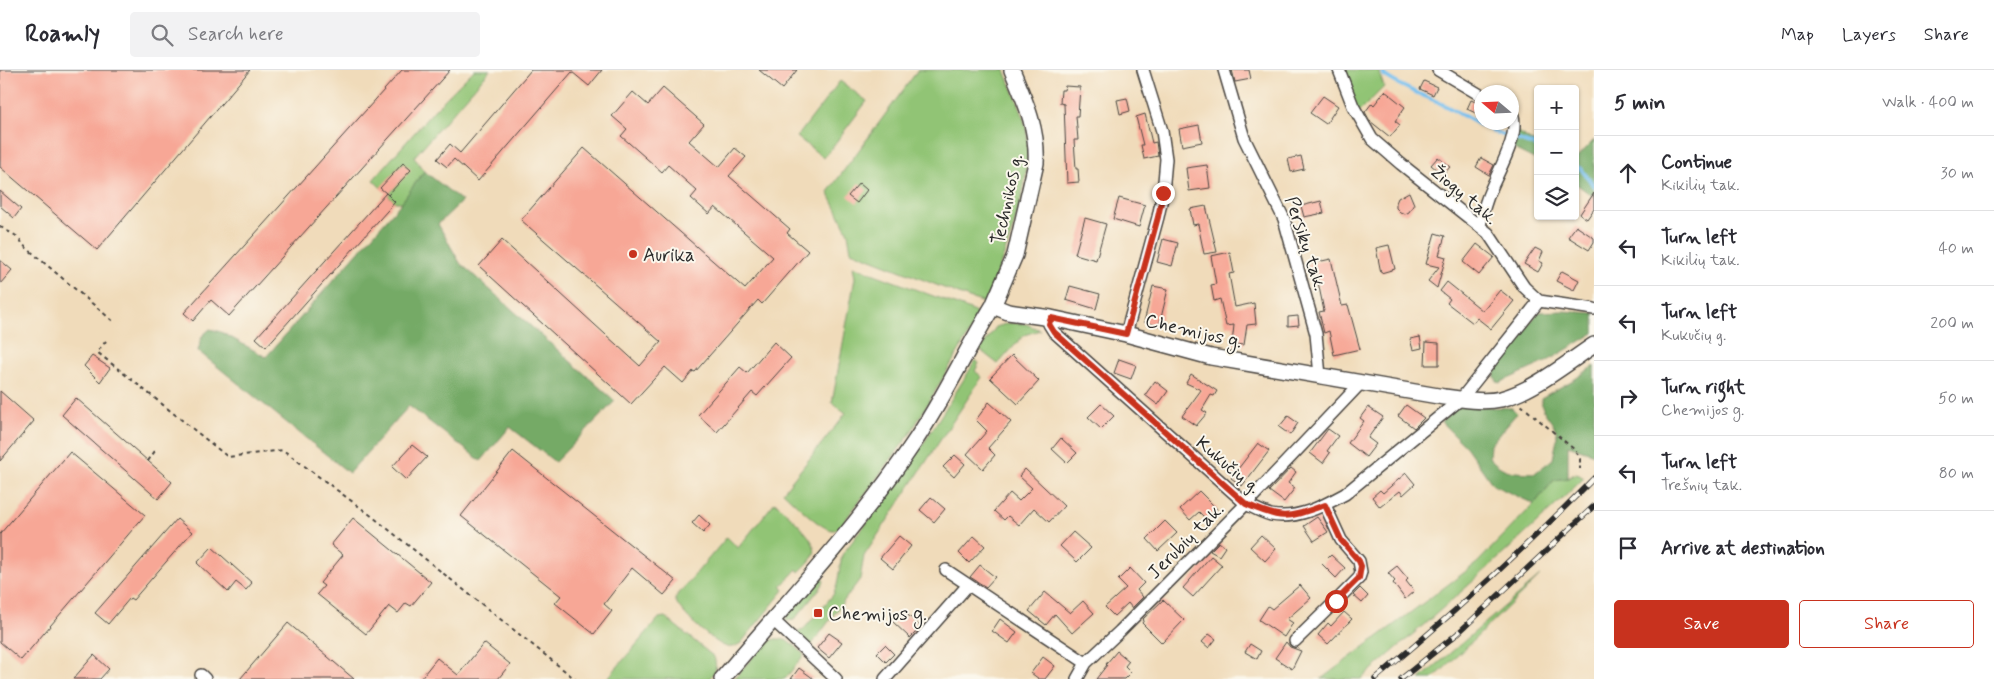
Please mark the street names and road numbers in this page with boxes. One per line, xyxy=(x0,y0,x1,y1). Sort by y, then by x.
street label: Technikos g. xyxy=(986,152,1030,247)
street label: Žiogų tak. xyxy=(1425,160,1503,231)
street label: Persikų tak. xyxy=(1279,193,1333,294)
street label: Chemijos g. xyxy=(1142,308,1245,357)
street label: Kukučių g. xyxy=(1190,431,1266,500)
street label: Jerubių tak. xyxy=(1142,497,1230,585)

